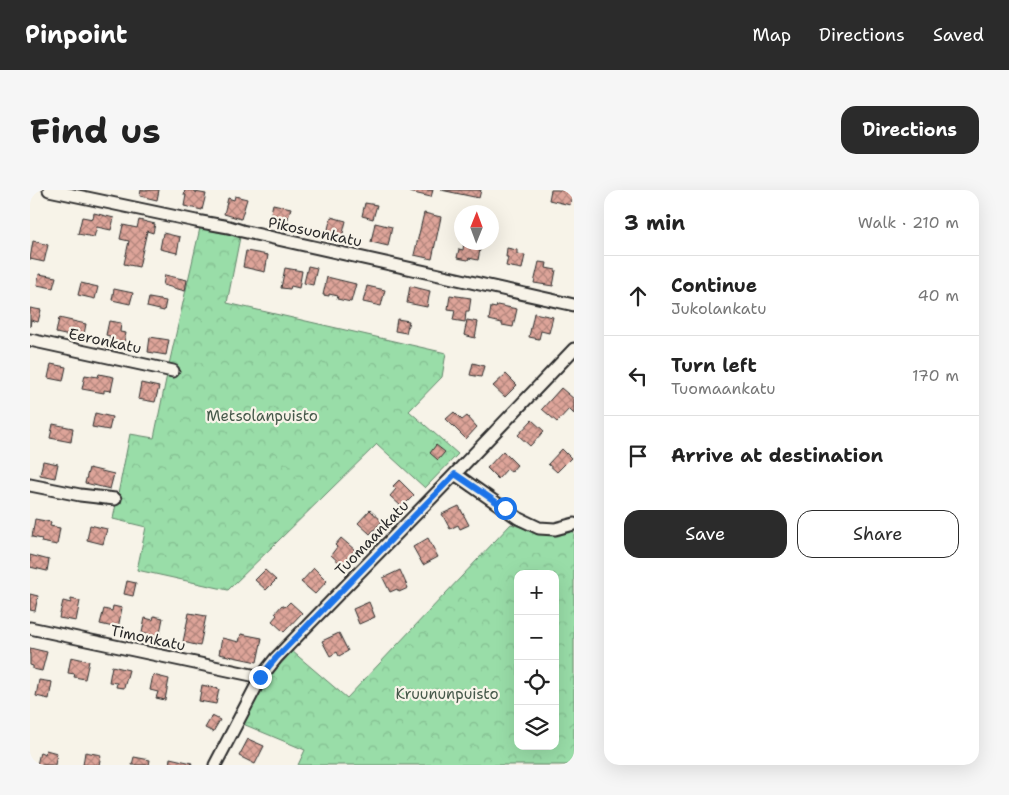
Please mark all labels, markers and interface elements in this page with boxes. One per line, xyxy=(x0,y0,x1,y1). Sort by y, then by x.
text: Pinpoint xyxy=(25,19,127,51)
text: Map xyxy=(753,23,791,47)
text: Directions xyxy=(819,23,905,47)
text: Saved xyxy=(933,23,984,47)
button: Directions xyxy=(841,106,979,154)
text: Find us xyxy=(30,107,161,154)
north arrow xyxy=(454,205,499,250)
text: 3 min xyxy=(624,209,685,237)
street label: Pikosuonkatu xyxy=(266,212,364,252)
text: Walk · 210 m xyxy=(858,212,959,233)
text: Continue xyxy=(671,273,757,298)
icon: ahead xyxy=(624,282,652,310)
text: 40 m xyxy=(917,285,959,306)
text: Jukolankatu xyxy=(671,298,766,319)
street label: Eeronkatu xyxy=(67,324,143,358)
text: Turn left xyxy=(671,353,757,378)
icon: left xyxy=(624,362,652,390)
text: 170 m xyxy=(912,365,959,386)
text: Tuomaankatu xyxy=(671,378,776,399)
park label: Metsolanpuisto xyxy=(206,406,318,426)
icon: arrive xyxy=(624,442,652,470)
text: Arrive at destination xyxy=(671,443,883,468)
street label: Tuomaankatu xyxy=(331,496,413,580)
route start xyxy=(494,497,517,520)
button: Save xyxy=(624,510,787,558)
button: Share xyxy=(797,510,959,558)
map controls xyxy=(514,570,559,750)
button: + xyxy=(514,570,559,615)
button: − xyxy=(514,615,559,660)
street label: Timonkatu xyxy=(109,620,187,656)
button: locate xyxy=(514,660,559,705)
route end xyxy=(249,666,272,689)
park label: Kruununpuisto xyxy=(396,684,498,704)
button: layers xyxy=(514,705,559,750)

